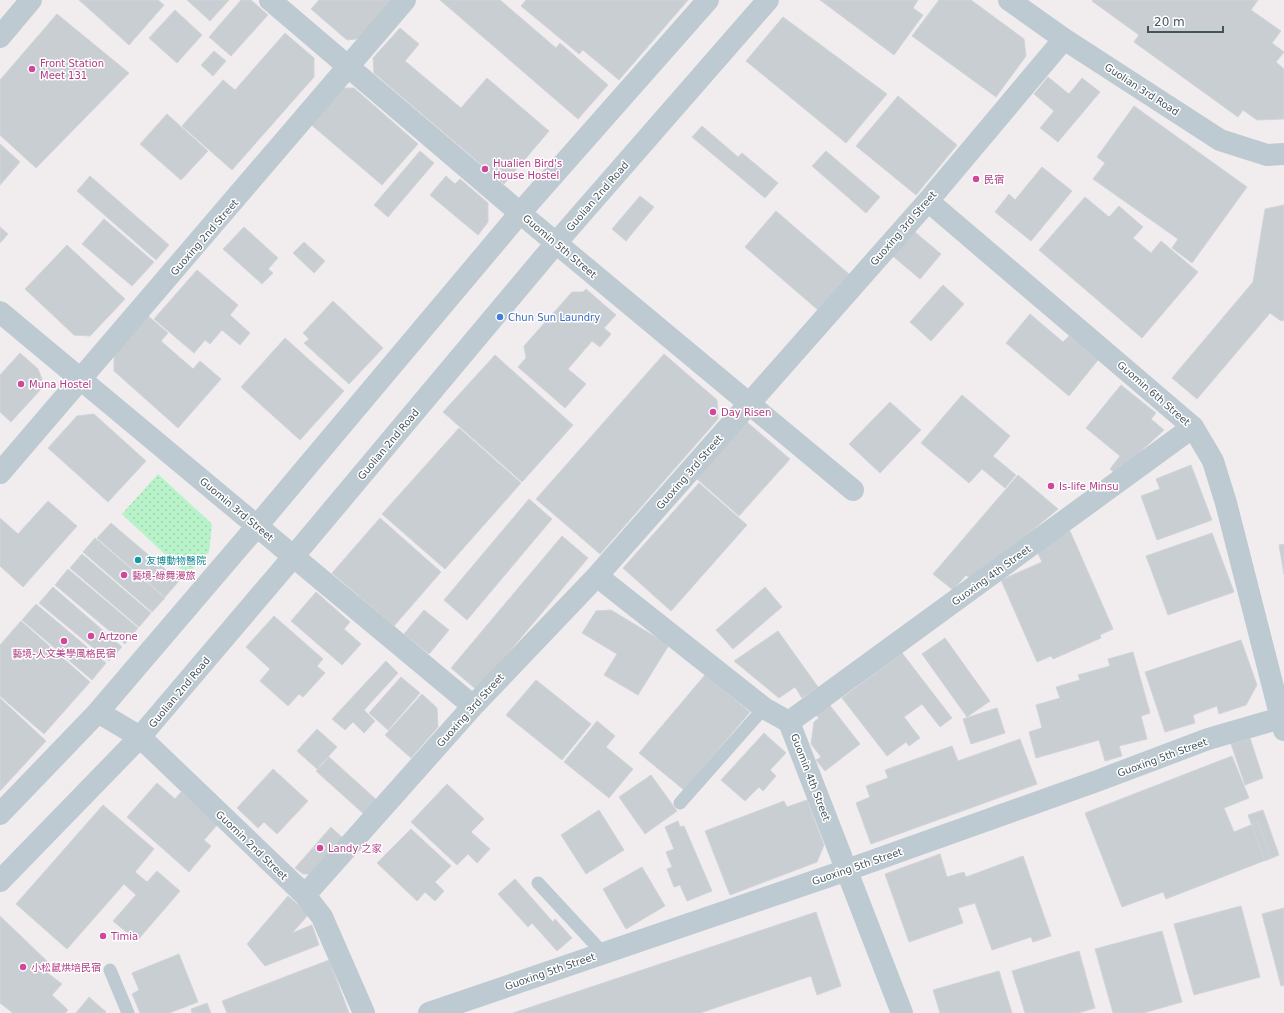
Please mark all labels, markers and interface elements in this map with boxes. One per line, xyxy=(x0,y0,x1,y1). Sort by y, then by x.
scale bar xyxy=(1148,8,1223,34)
text: 20 m xyxy=(1154,15,1185,29)
place label: Front Station Meet 131 xyxy=(40,58,104,81)
street label: Guolian 3rd Road xyxy=(1103,61,1181,118)
marker: Front Station Meet 131 xyxy=(27,64,37,74)
place label: Hualien Bird's House Hostel xyxy=(493,158,562,181)
street label: Guolian 2nd Road xyxy=(564,159,631,233)
marker: Hualien Bird's House Hostel xyxy=(480,164,490,174)
marker: 民宿 xyxy=(971,174,981,184)
place label: 民宿 xyxy=(984,174,1004,185)
street label: Guoxing 3rd Street xyxy=(868,189,939,268)
street label: Guoxing 2nd Street xyxy=(168,197,240,278)
street label: Guomin 5th Street xyxy=(521,212,599,280)
marker: Chun Sun Laundry xyxy=(495,312,505,322)
place label: Chun Sun Laundry xyxy=(508,312,600,323)
street label: Guomin 6th Street xyxy=(1115,359,1192,428)
marker: Muna Hostel xyxy=(16,379,26,389)
place label: Muna Hostel xyxy=(29,379,91,390)
street label: Guolian 2nd Road xyxy=(356,407,421,482)
marker: Day Risen xyxy=(708,407,718,417)
place label: Day Risen xyxy=(721,407,771,418)
street label: Guoxing 3rd Street xyxy=(654,433,725,512)
street label: Guomin 3rd Street xyxy=(198,475,276,543)
marker: Is-life Minsu xyxy=(1046,481,1056,491)
place label: Is-life Minsu xyxy=(1059,481,1118,492)
street label: Guoxing 4th Street xyxy=(950,543,1033,608)
marker: 友博動物醫院 xyxy=(133,555,143,565)
place label: 友博動物醫院 xyxy=(146,555,206,566)
marker: 藝境-綠舞漫旅 xyxy=(119,570,129,580)
place label: 藝境-綠舞漫旅 xyxy=(132,570,196,581)
marker: Artzone xyxy=(86,631,96,641)
place label: Artzone xyxy=(99,631,138,642)
marker: 藝境-人文美學風格民宿 xyxy=(59,636,69,646)
place label: 藝境-人文美學風格民宿 xyxy=(12,648,116,659)
street label: Guolian 2nd Road xyxy=(147,655,212,730)
street label: Guoxing 3rd Street xyxy=(435,671,506,749)
street label: Guomin 4th Street xyxy=(789,732,832,822)
street label: Guoxing 5th Street xyxy=(1116,736,1209,779)
street label: Guomin 2nd Street xyxy=(214,808,290,882)
marker: Landy 之家 xyxy=(315,843,325,853)
place label: Landy 之家 xyxy=(328,843,382,854)
street label: Guoxing 5th Street xyxy=(811,846,904,887)
marker: Timia xyxy=(98,931,108,941)
place label: Timia xyxy=(110,931,138,942)
street label: Guoxing 5th Street xyxy=(504,951,597,992)
marker: 小松鼠烘培民宿 xyxy=(18,962,28,972)
place label: 小松鼠烘培民宿 xyxy=(31,962,101,973)

